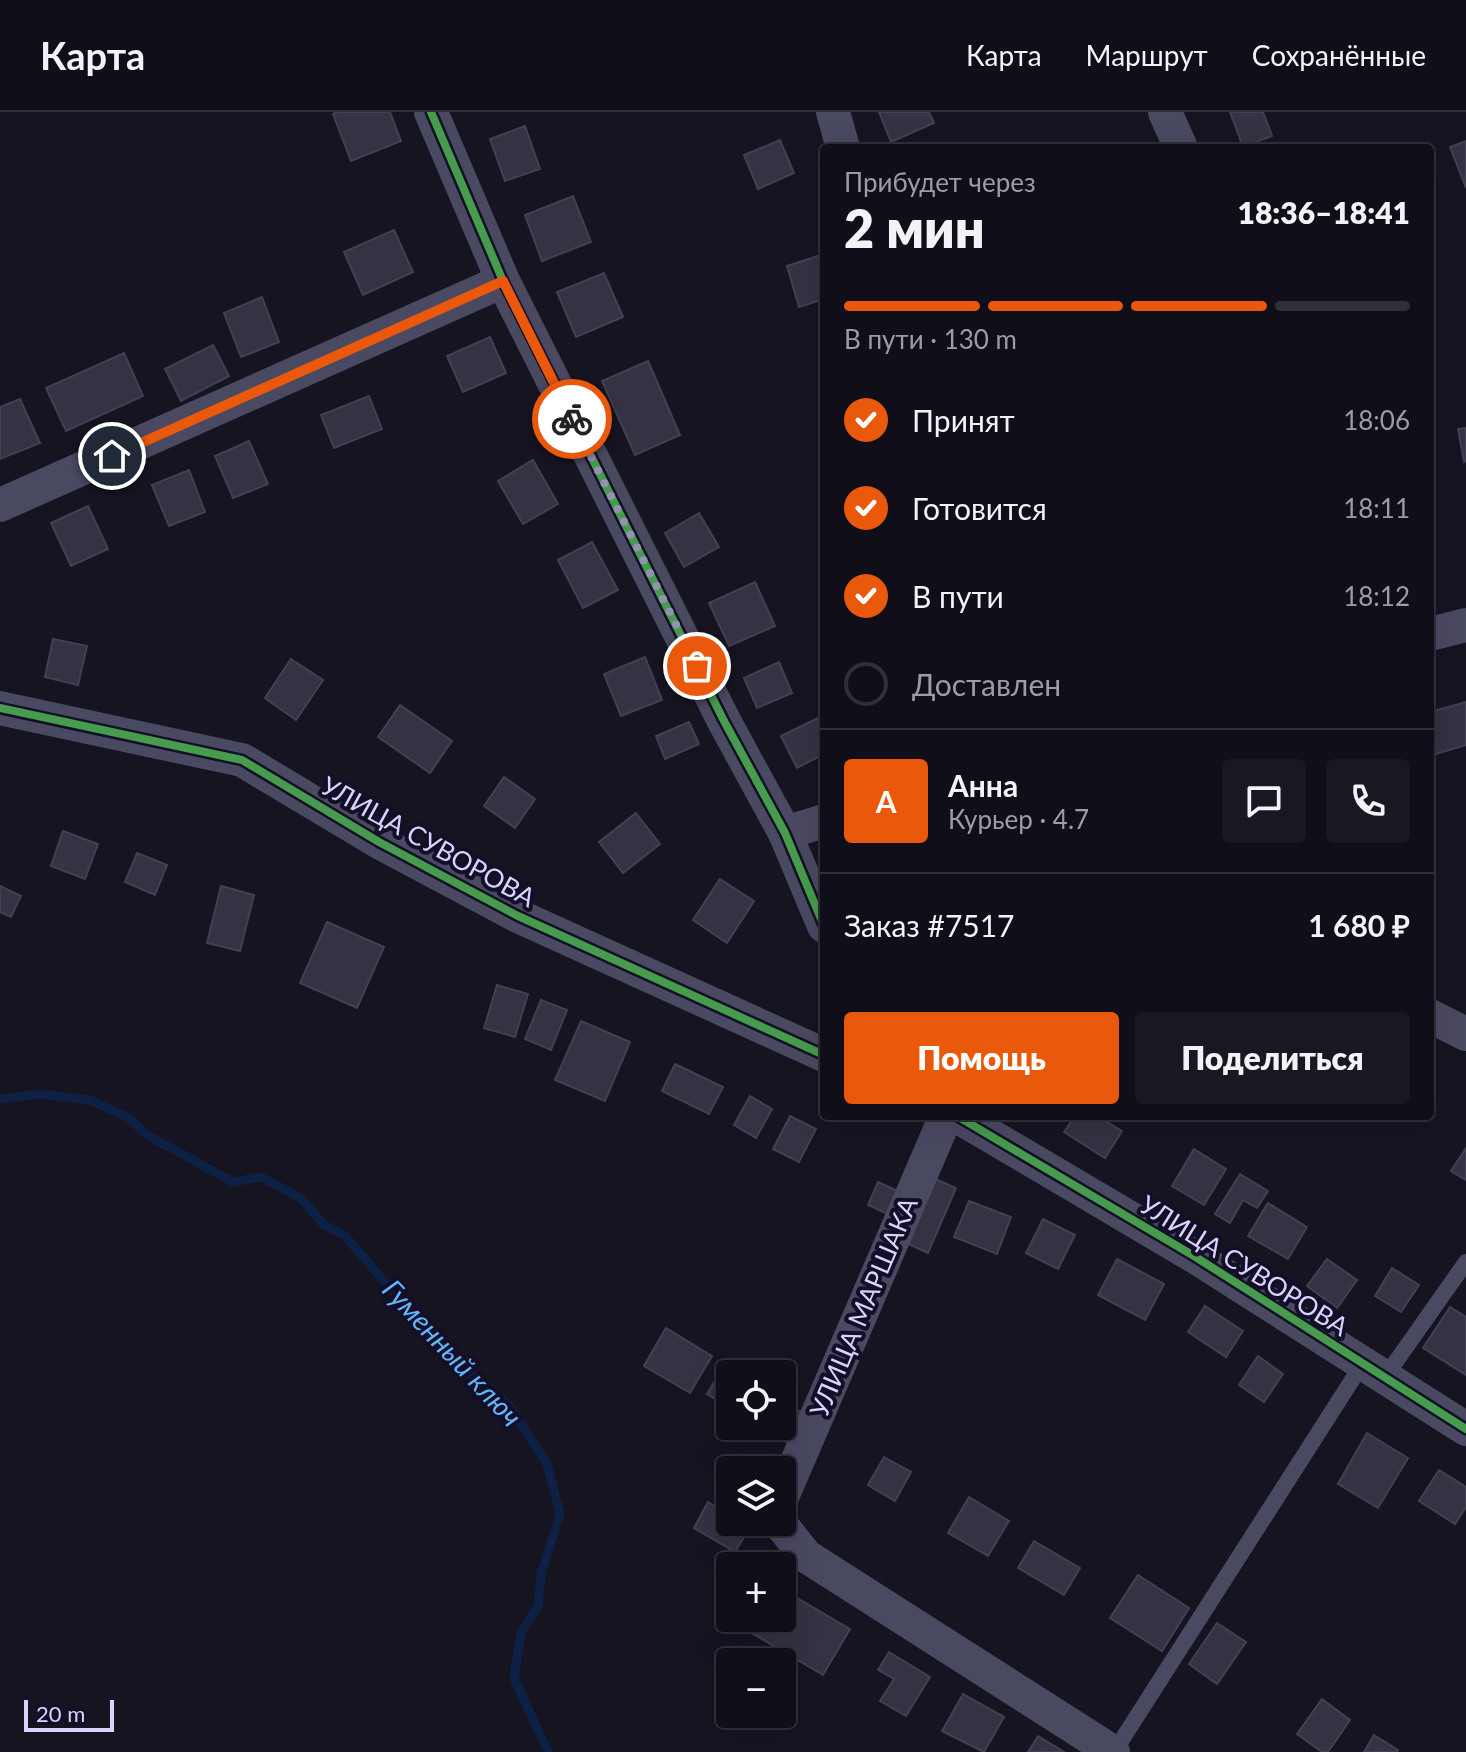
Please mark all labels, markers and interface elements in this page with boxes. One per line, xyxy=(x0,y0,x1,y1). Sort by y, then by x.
text: Карта xyxy=(40,32,145,78)
text: Карта xyxy=(966,38,1042,72)
text: Маршрут xyxy=(1086,38,1208,72)
text: Сохранённые xyxy=(1252,38,1426,72)
text: Прибудет через xyxy=(844,166,1036,198)
text: 18:36–18:41 xyxy=(1237,194,1410,230)
text: 2 мин xyxy=(844,197,985,259)
text: В пути · 130 m xyxy=(844,323,1017,355)
courier xyxy=(532,379,612,459)
icon: bike xyxy=(550,397,594,441)
icon: check xyxy=(844,398,888,442)
text: Принят xyxy=(912,402,1015,438)
text: 18:06 xyxy=(1343,404,1410,436)
pin xyxy=(78,422,146,490)
icon: home xyxy=(90,434,134,478)
icon: check xyxy=(844,486,888,530)
text: Готовится xyxy=(912,490,1047,526)
text: 18:11 xyxy=(1343,492,1410,524)
icon: check xyxy=(844,574,888,618)
text: В пути xyxy=(912,578,1004,614)
text: 18:12 xyxy=(1343,580,1410,612)
pin xyxy=(663,632,731,700)
icon: bag xyxy=(675,644,719,688)
text: Доставлен xyxy=(912,666,1061,702)
button: chat xyxy=(1222,759,1306,843)
button: phone xyxy=(1326,759,1410,843)
text: Анна xyxy=(948,767,1018,803)
street label: УЛИЦА СУВОРОВА xyxy=(316,769,541,913)
text: А xyxy=(876,783,896,819)
text: Курьер · 4.7 xyxy=(948,803,1089,835)
text: Заказ #7517 xyxy=(844,907,1015,943)
text: 1 680 ₽ xyxy=(1308,907,1410,943)
button: Помощь xyxy=(844,1012,1119,1104)
button: Поделиться xyxy=(1135,1012,1410,1104)
street label: УЛИЦА СУВОРОВА xyxy=(1134,1188,1355,1342)
street label: УЛИЦА МАРШАКА xyxy=(802,1191,924,1421)
water label: Гуменный ключ xyxy=(376,1272,529,1433)
map controls xyxy=(716,1360,796,1728)
button: locate xyxy=(716,1360,796,1440)
button: layers xyxy=(716,1456,796,1536)
button: + xyxy=(716,1552,796,1632)
button: − xyxy=(716,1648,796,1728)
scale bar xyxy=(24,1696,114,1732)
text: 20 m xyxy=(36,1700,85,1727)

